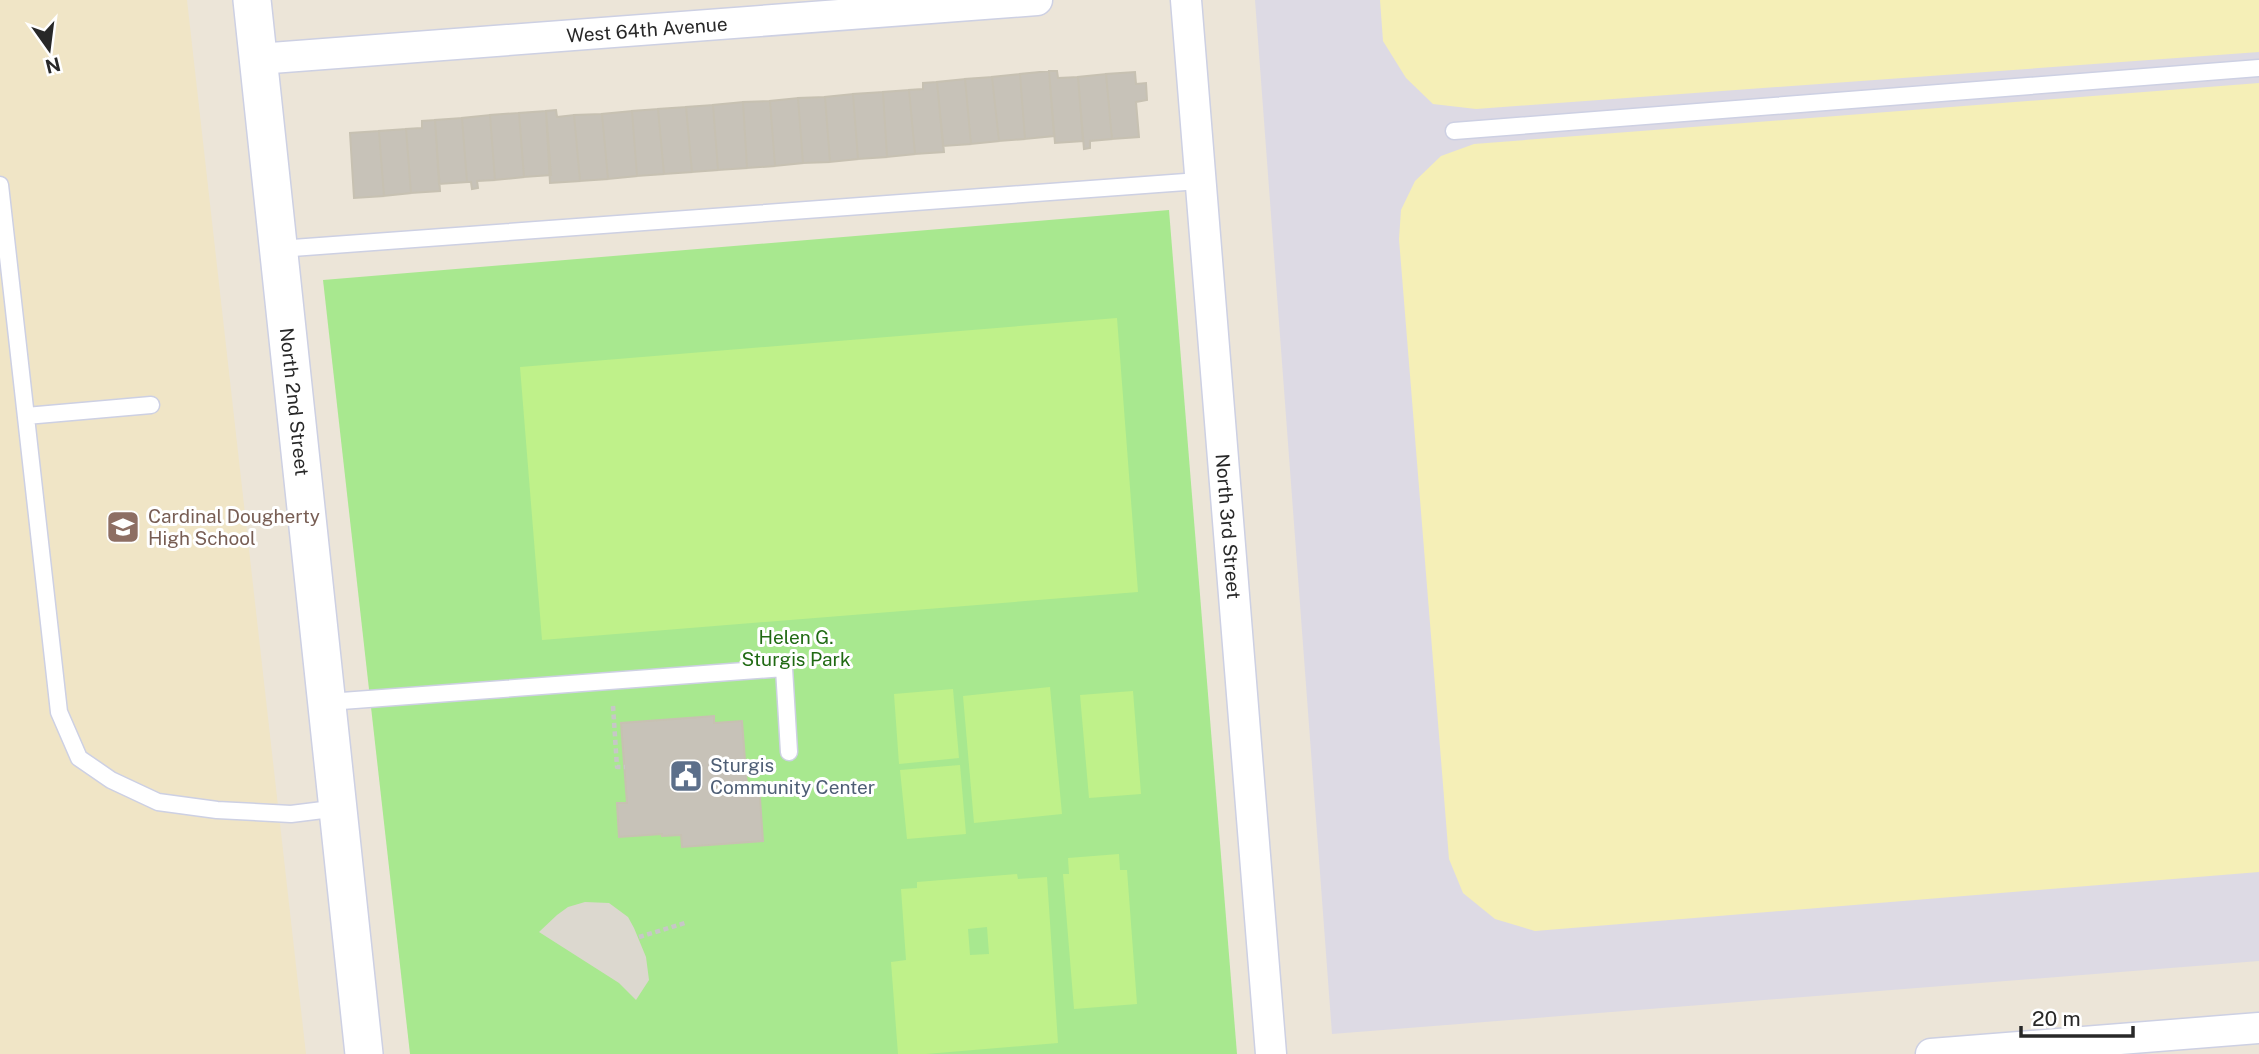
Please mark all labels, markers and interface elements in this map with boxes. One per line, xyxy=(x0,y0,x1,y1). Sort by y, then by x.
street label: West 64th Avenue xyxy=(566,12,728,47)
north arrow xyxy=(14,14,84,84)
text: N xyxy=(43,53,63,78)
street label: North 2nd Street xyxy=(276,327,313,477)
street label: North 3rd Street xyxy=(1212,453,1245,600)
place label: Cardinal Dougherty High School xyxy=(148,505,320,549)
school or university icon: Cardinal Dougherty High School xyxy=(104,508,142,546)
park label: Helen G. Sturgis Park xyxy=(741,626,851,670)
place label: Sturgis Community Center xyxy=(710,754,875,798)
public building icon: Sturgis Community Center xyxy=(667,757,705,795)
scale bar xyxy=(2021,995,2133,1038)
text: 20 m xyxy=(2032,1006,2081,1031)

